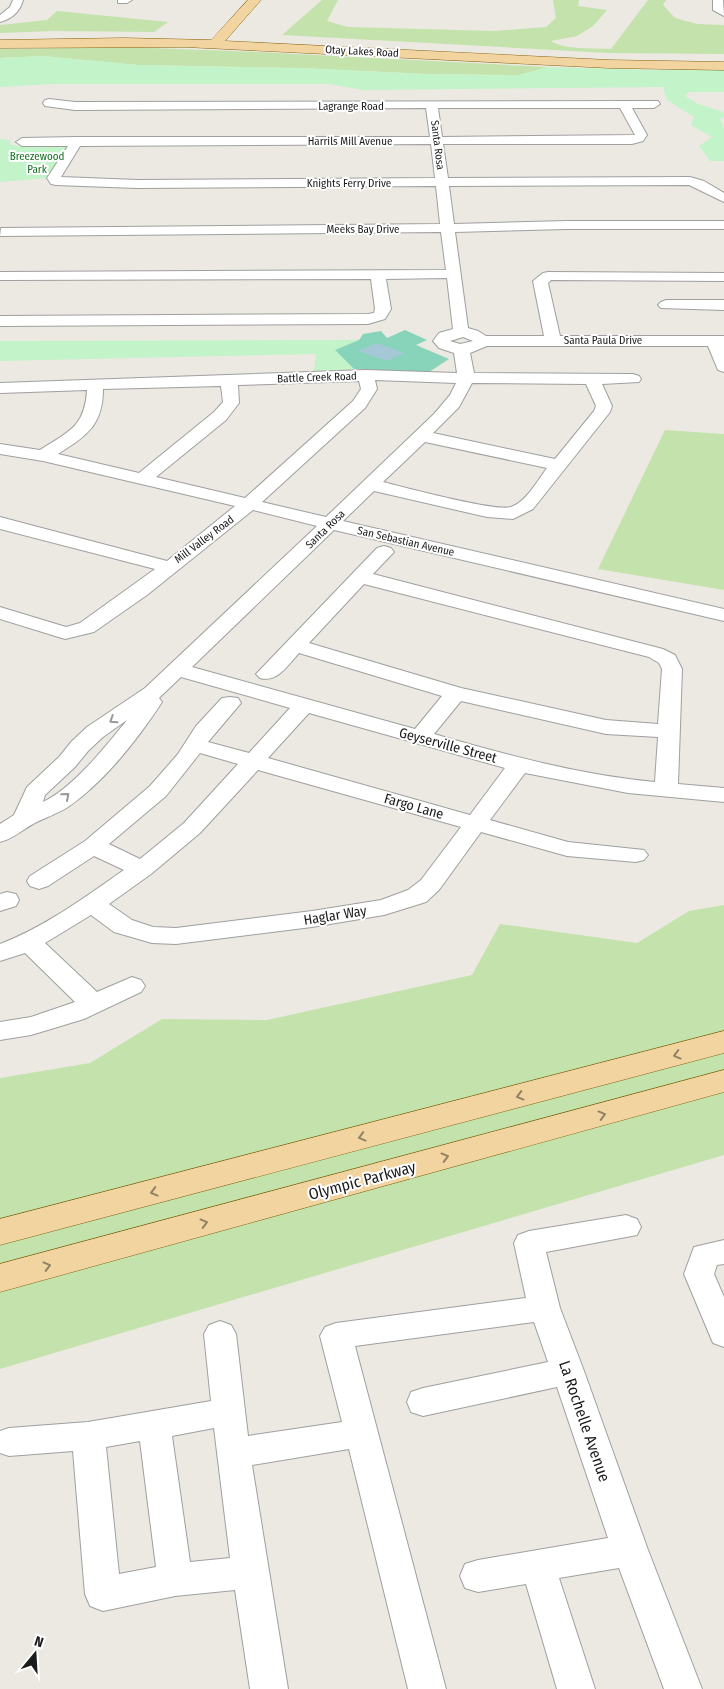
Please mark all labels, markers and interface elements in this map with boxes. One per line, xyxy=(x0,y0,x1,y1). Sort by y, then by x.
street label: Otay Lakes Road xyxy=(325,43,399,60)
street label: Lagrange Road xyxy=(318,100,384,113)
street label: Santa Rosa xyxy=(428,120,447,171)
street label: Harrils Mill Avenue xyxy=(308,135,392,148)
park label: Breezewood Park xyxy=(10,150,64,176)
street label: Knights Ferry Drive xyxy=(307,177,391,190)
street label: Meeks Bay Drive xyxy=(326,223,400,236)
street label: Santa Paula Drive xyxy=(564,334,642,347)
street label: Battle Creek Road xyxy=(277,370,357,385)
street label: Santa Rosa xyxy=(303,507,348,551)
street label: Mill Valley Road xyxy=(172,513,237,566)
street label: San Sebastian Avenue xyxy=(356,524,456,559)
one-way arrow xyxy=(109,714,118,724)
street label: Geyserville Street xyxy=(397,724,499,767)
street label: Fargo Lane xyxy=(382,790,446,823)
one-way arrow xyxy=(61,793,70,802)
street label: Haglar Way xyxy=(302,902,368,929)
one-way arrow xyxy=(673,1049,681,1059)
one-way arrow xyxy=(515,1090,524,1101)
one-way arrow xyxy=(597,1110,605,1120)
one-way arrow xyxy=(358,1131,367,1142)
one-way arrow xyxy=(441,1152,450,1163)
street label: Olympic Parkway xyxy=(306,1157,419,1204)
one-way arrow xyxy=(151,1186,159,1196)
one-way arrow xyxy=(199,1218,208,1229)
one-way arrow xyxy=(42,1261,51,1271)
street label: La Rochelle Avenue xyxy=(555,1358,614,1484)
north arrow xyxy=(10,1629,60,1679)
text: N xyxy=(32,1633,45,1651)

